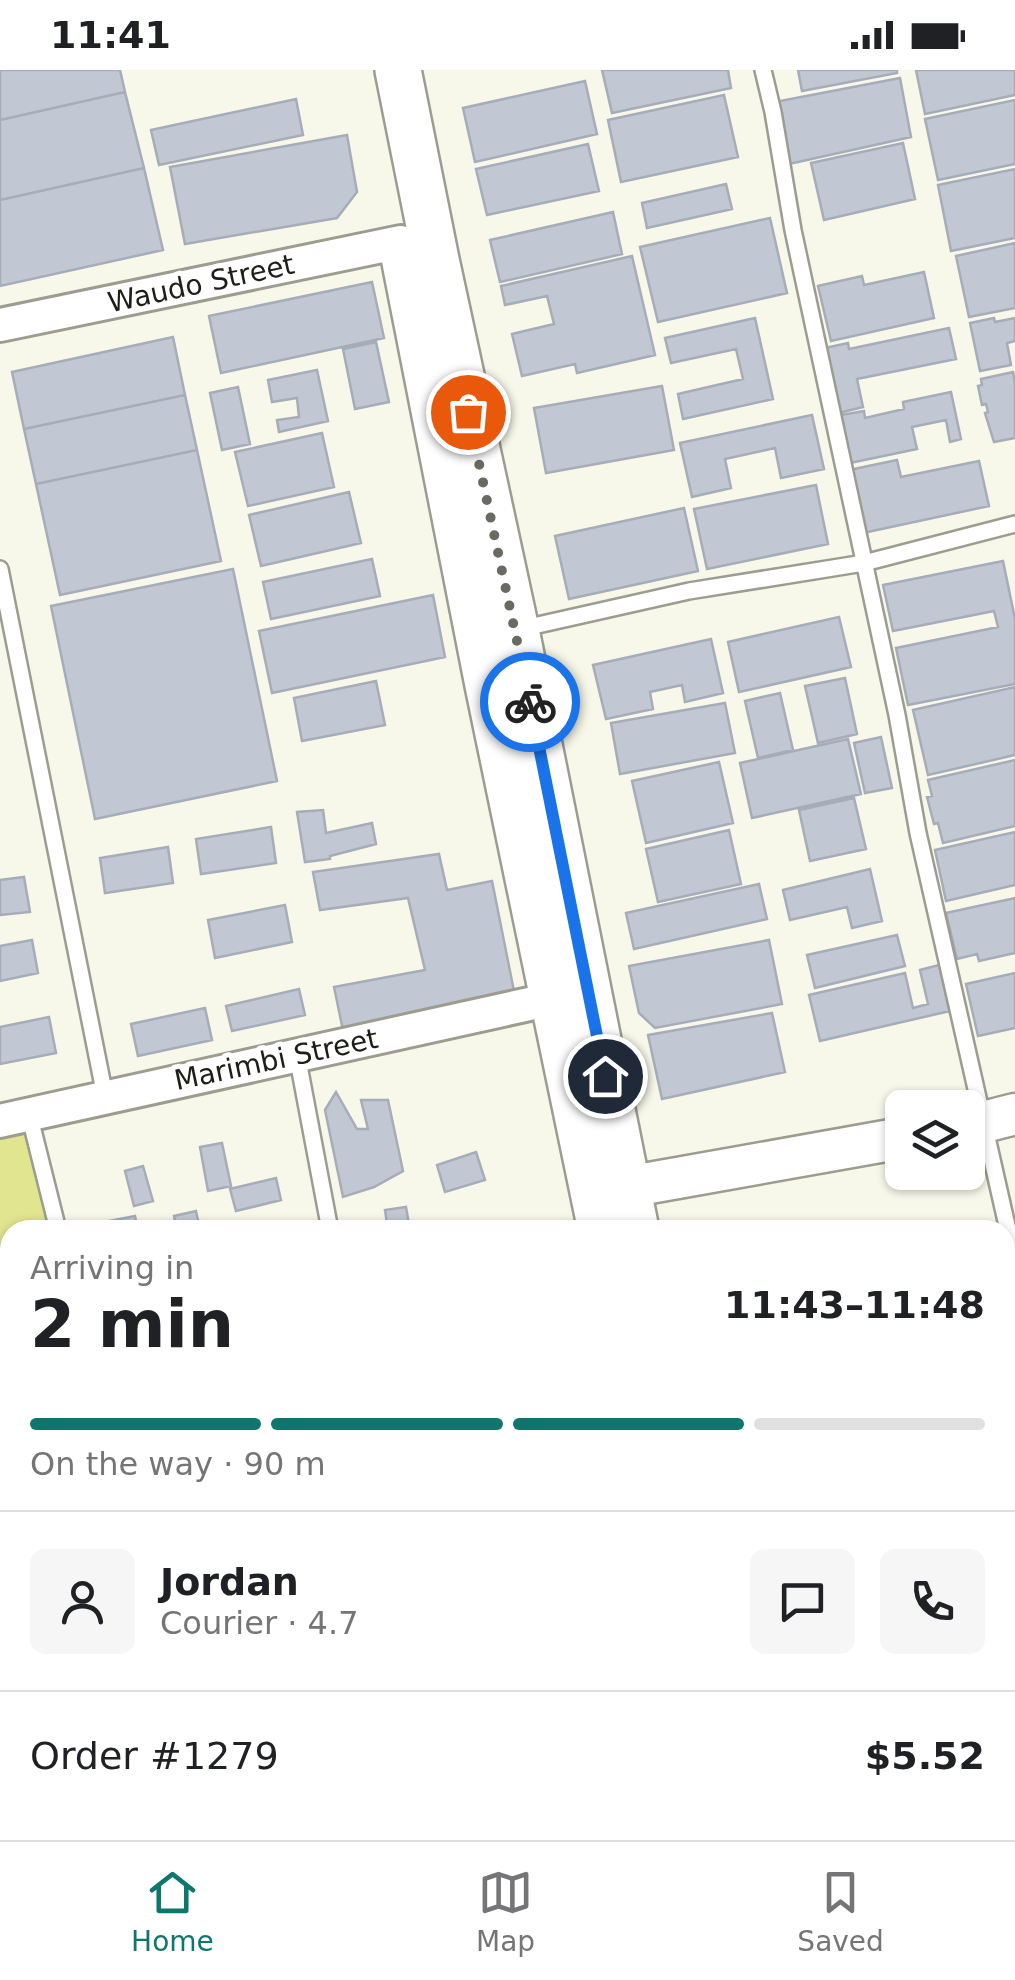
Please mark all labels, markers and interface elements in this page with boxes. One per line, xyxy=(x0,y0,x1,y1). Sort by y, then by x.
text: 11:41 xyxy=(50,13,171,57)
street label: Waudo Street xyxy=(105,248,297,319)
pin xyxy=(426,370,511,455)
icon: bag xyxy=(441,385,496,440)
courier xyxy=(480,652,580,752)
icon: bike xyxy=(503,675,558,730)
street label: Marimbi Street xyxy=(171,1022,381,1097)
pin xyxy=(563,1034,648,1119)
icon: home xyxy=(578,1049,633,1104)
map controls xyxy=(885,1090,985,1190)
button: layers xyxy=(885,1090,985,1190)
text: Arriving in xyxy=(30,1249,194,1287)
text: 11:43–11:48 xyxy=(724,1283,985,1327)
text: 2 min xyxy=(30,1287,234,1362)
text: On the way · 90 m xyxy=(30,1445,326,1483)
button: person xyxy=(30,1549,135,1654)
button: chat xyxy=(750,1549,855,1654)
button: phone xyxy=(880,1549,985,1654)
text: Jordan xyxy=(160,1560,299,1604)
text: Courier · 4.7 xyxy=(160,1604,359,1642)
text: Order #1279 xyxy=(30,1734,279,1778)
text: $5.52 xyxy=(865,1734,985,1778)
tab: Home xyxy=(131,1865,214,1958)
tab: Map xyxy=(476,1865,535,1958)
tab: Saved xyxy=(797,1865,884,1958)

